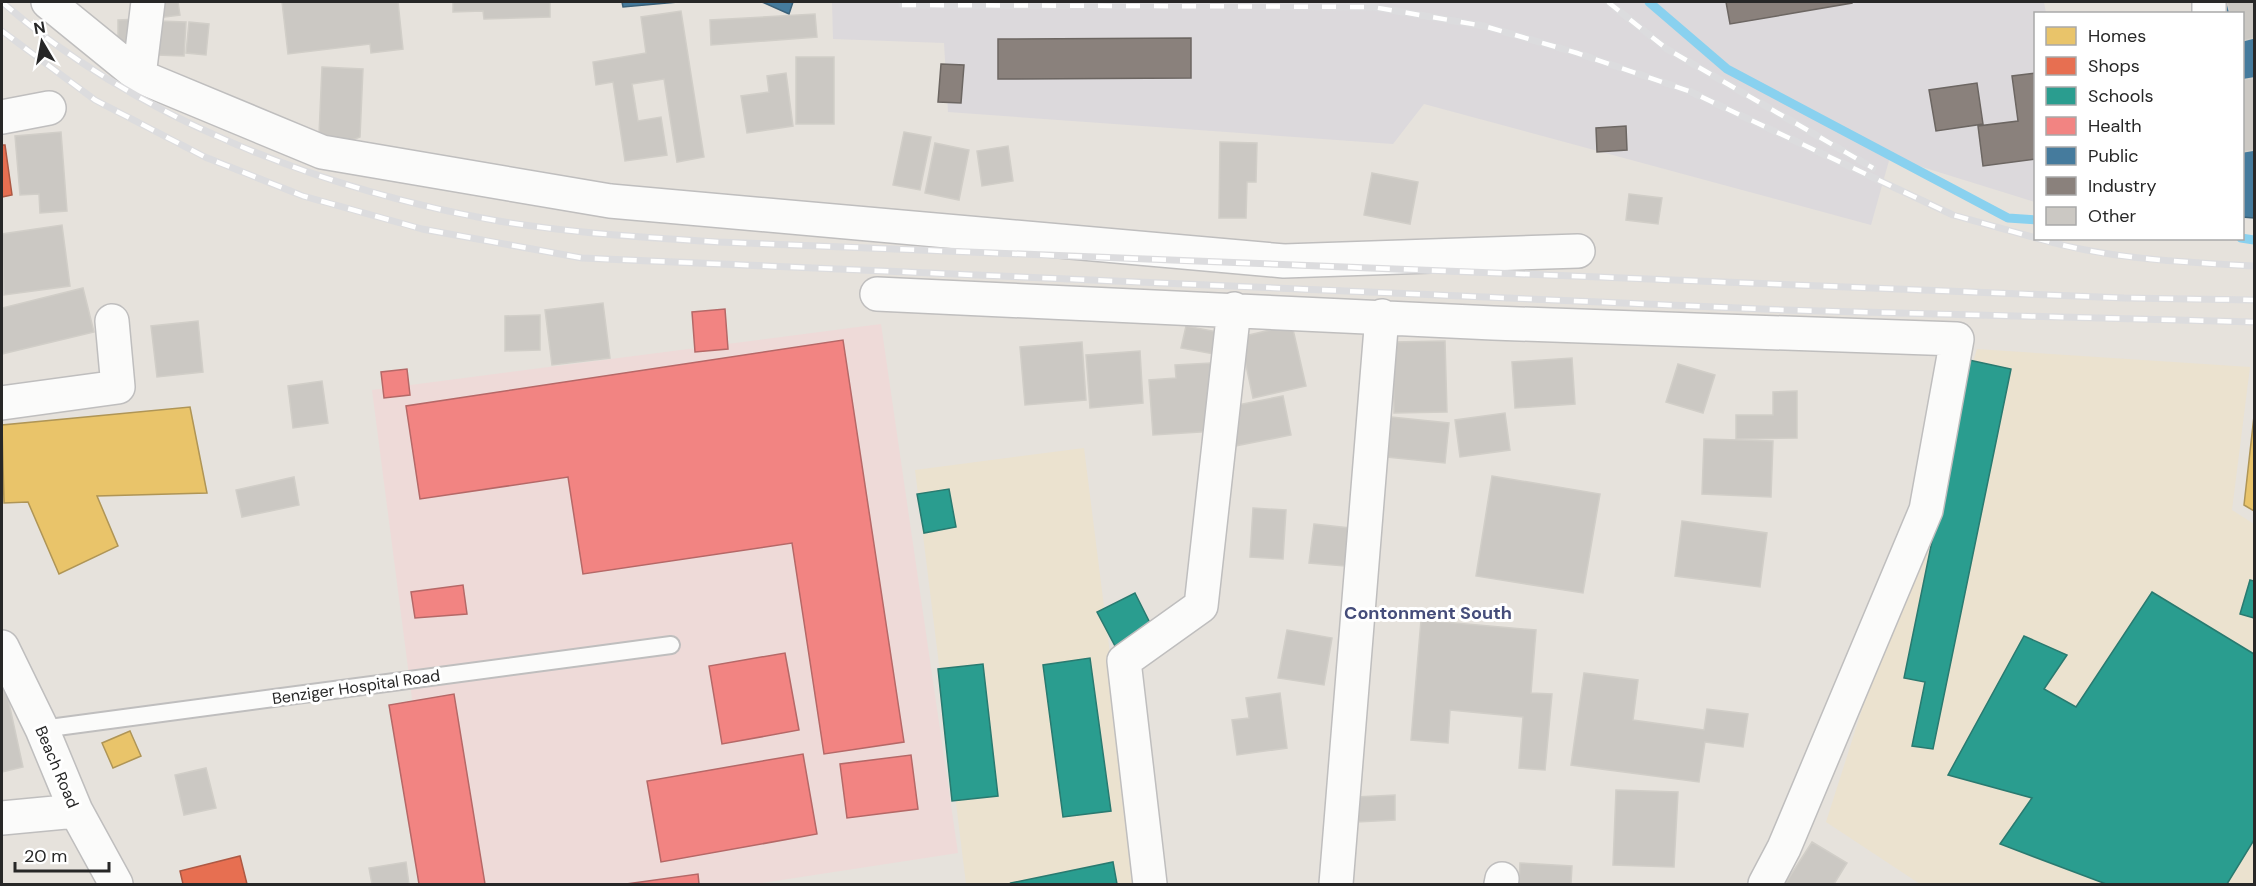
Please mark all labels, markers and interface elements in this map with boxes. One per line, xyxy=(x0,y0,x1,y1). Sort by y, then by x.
north arrow xyxy=(12,12,72,72)
legend xyxy=(2034,12,2244,240)
text: N xyxy=(32,16,47,39)
text: Homes xyxy=(2088,24,2146,48)
text: Shops xyxy=(2088,54,2140,78)
text: Schools xyxy=(2088,84,2153,108)
text: Health xyxy=(2088,114,2142,138)
text: Public xyxy=(2088,144,2139,168)
text: Industry xyxy=(2088,174,2157,198)
text: Other xyxy=(2088,204,2137,228)
district label: Contonment South xyxy=(1344,601,1512,625)
street label: Benziger Hospital Road xyxy=(271,665,441,709)
street label: Beach Road xyxy=(30,723,84,811)
scale bar xyxy=(15,835,110,873)
text: 20 m xyxy=(24,844,67,868)

